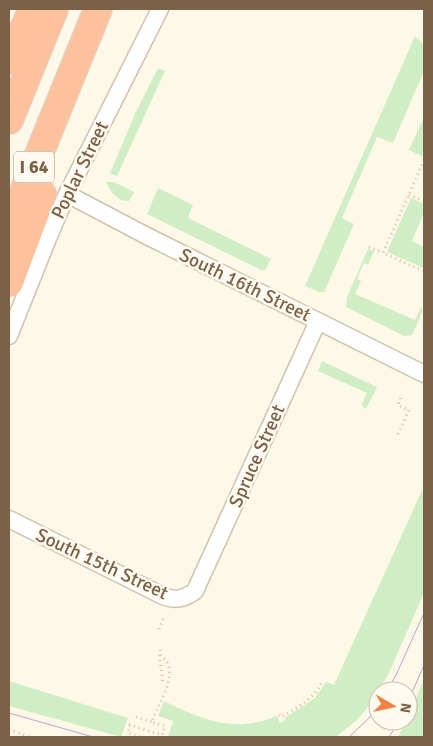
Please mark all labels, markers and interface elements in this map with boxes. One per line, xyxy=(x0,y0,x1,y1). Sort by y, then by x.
street label: Poplar Street xyxy=(46,117,114,223)
road number: I 64 xyxy=(14,152,54,182)
street label: South 16th Street xyxy=(175,243,315,327)
street label: Spruce Street xyxy=(224,401,290,511)
street label: South 15th Street xyxy=(32,523,172,605)
north arrow xyxy=(368,681,418,731)
text: N xyxy=(396,702,415,714)

